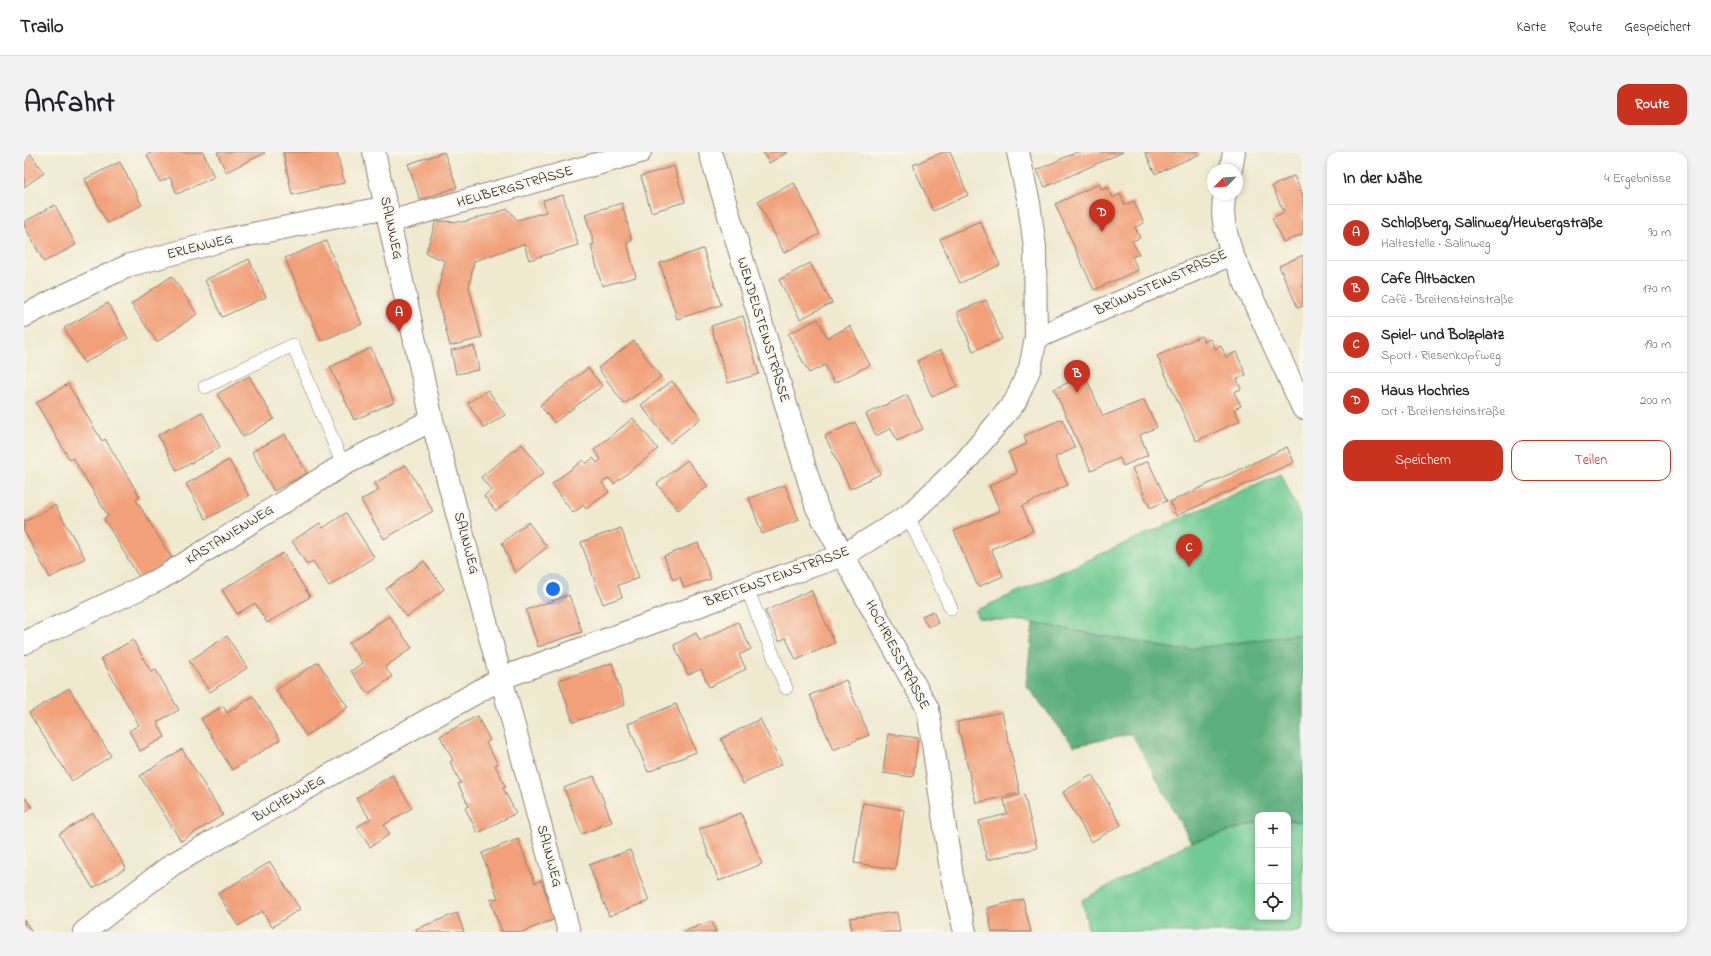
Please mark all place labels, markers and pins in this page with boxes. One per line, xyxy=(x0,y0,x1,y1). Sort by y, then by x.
pin: D xyxy=(1089,199,1115,232)
pin: A xyxy=(386,299,412,332)
pin: B xyxy=(1064,360,1090,393)
pin: C xyxy=(1176,534,1202,567)

